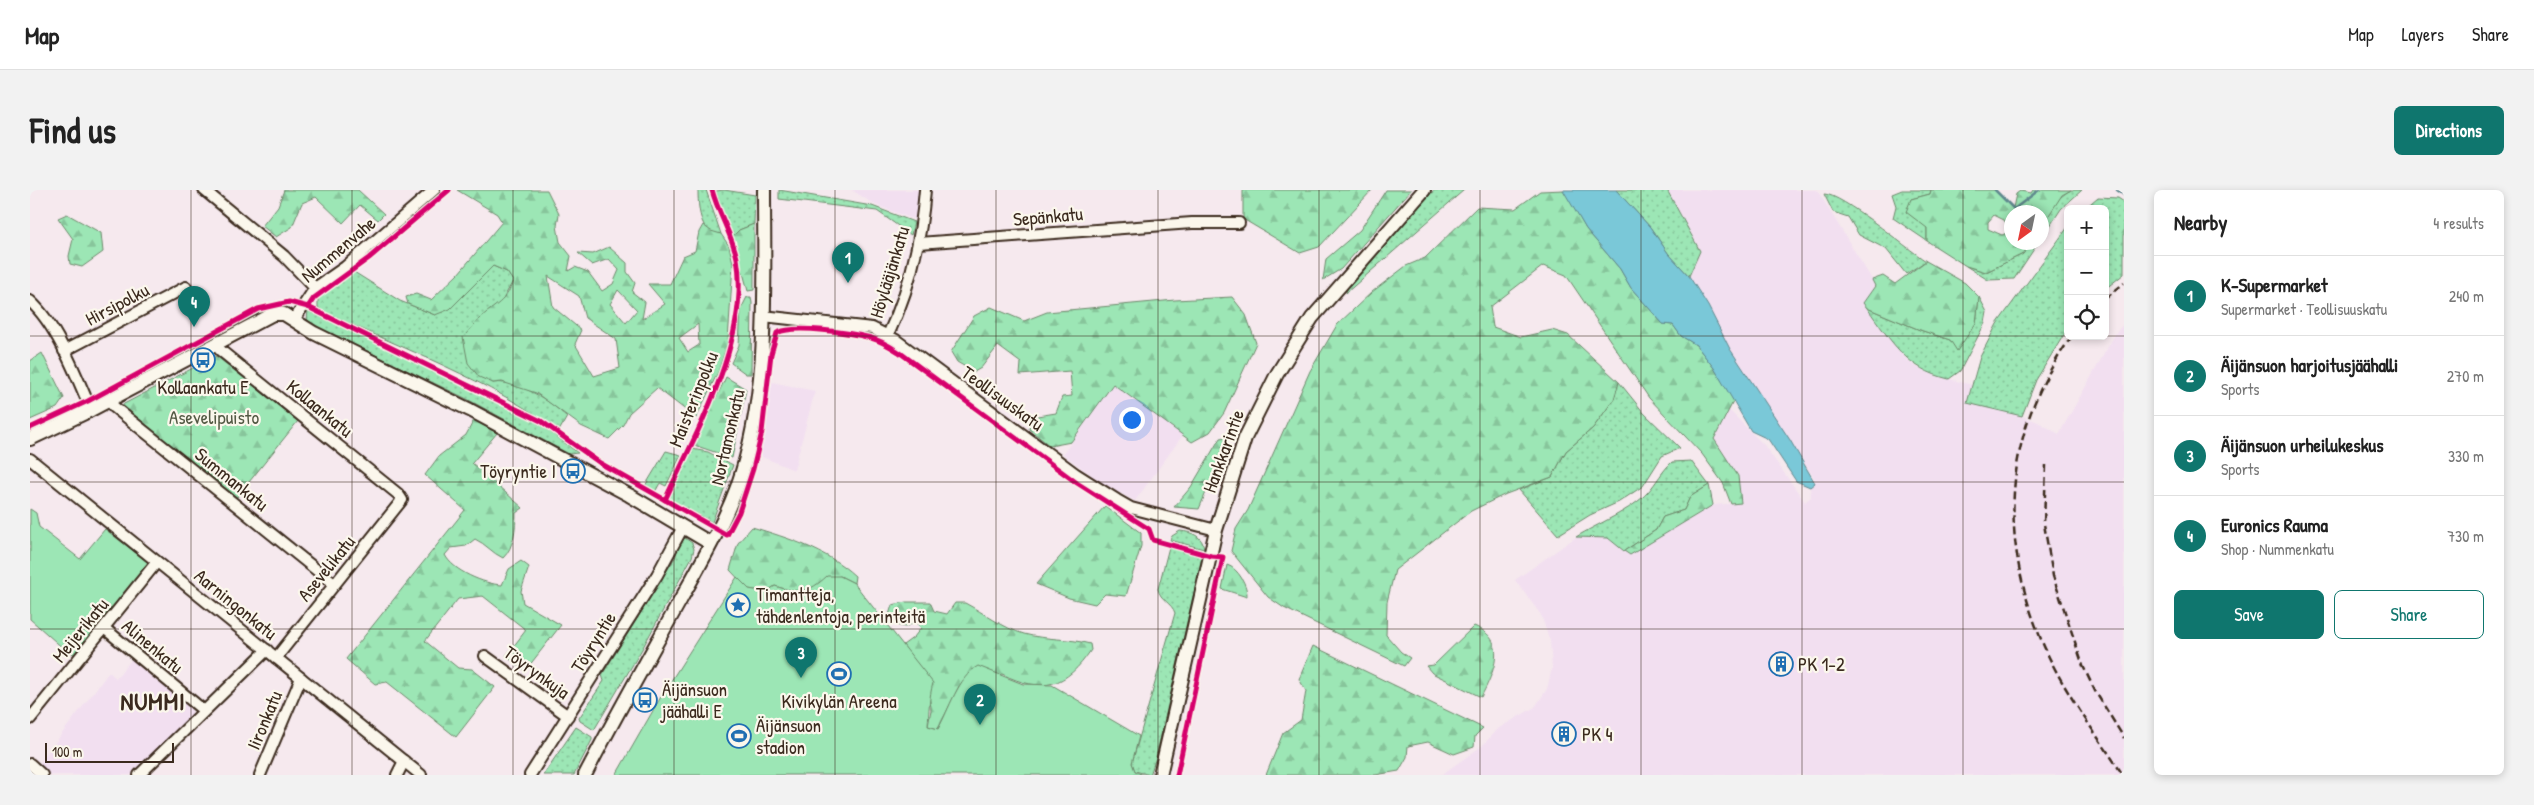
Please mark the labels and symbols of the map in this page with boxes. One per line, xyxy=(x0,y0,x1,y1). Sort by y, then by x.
street label: Sepänkatu xyxy=(1012,200,1084,232)
north arrow xyxy=(2004,205,2049,250)
street label: Nummenvahe xyxy=(295,210,381,288)
street label: Höylääjänkatu xyxy=(863,223,915,321)
pin: 1 xyxy=(832,242,864,283)
street label: Hirsipolku xyxy=(81,276,154,332)
pin: 4 xyxy=(178,286,210,327)
bus stop icon: Kollaankatu E xyxy=(190,347,216,373)
street label: Maisterinpolku xyxy=(662,347,724,451)
street label: Teollisuuskatu xyxy=(957,359,1050,437)
street label: Kollaankatu xyxy=(281,373,359,443)
place label: Kollaankatu E xyxy=(157,374,249,400)
street label: Nortamonkatu xyxy=(703,386,751,488)
park label: Asevelipuisto xyxy=(169,404,259,430)
street label: Hankkarintie xyxy=(1196,405,1250,496)
your location xyxy=(1119,407,1145,433)
street label: Summankatu xyxy=(190,441,275,517)
place label: Töyryntie I xyxy=(480,458,556,484)
bus stop icon: Töyryntie I xyxy=(560,458,586,484)
street label: Asevelikatu xyxy=(291,529,361,607)
street label: Aarningonkatu xyxy=(189,563,283,646)
place label: Timantteja, tähdenlentoja, perinteitä xyxy=(756,581,926,629)
street label: Meijerikatu xyxy=(46,592,114,668)
place icon: Timantteja, tähdenlentoja, perinteitä xyxy=(725,592,751,618)
street label: Töyryntie xyxy=(564,606,622,677)
street label: Alinenkatu xyxy=(117,613,190,680)
pin: 3 xyxy=(785,637,817,678)
street label: Töyrynkuja xyxy=(499,639,576,705)
building icon: PK 1-2 xyxy=(1768,651,1794,677)
place label: PK 1-2 xyxy=(1798,651,1845,677)
sports icon: Kivikylän Areena xyxy=(826,661,852,687)
place label: Äijänsuon jäähalli E xyxy=(660,676,727,724)
pin: 2 xyxy=(964,684,996,725)
district label: NUMMI xyxy=(120,685,186,717)
street label: Iironkatu xyxy=(240,686,288,754)
bus stop icon: Äijänsuon jäähalli E xyxy=(632,687,658,713)
place label: Kivikylän Areena xyxy=(781,688,897,714)
place label: Äijänsuon stadion xyxy=(756,712,821,760)
building icon: PK 4 xyxy=(1551,721,1577,747)
place label: PK 4 xyxy=(1582,721,1613,747)
sports icon: Äijänsuon stadion xyxy=(726,723,752,749)
scale bar xyxy=(45,740,174,763)

